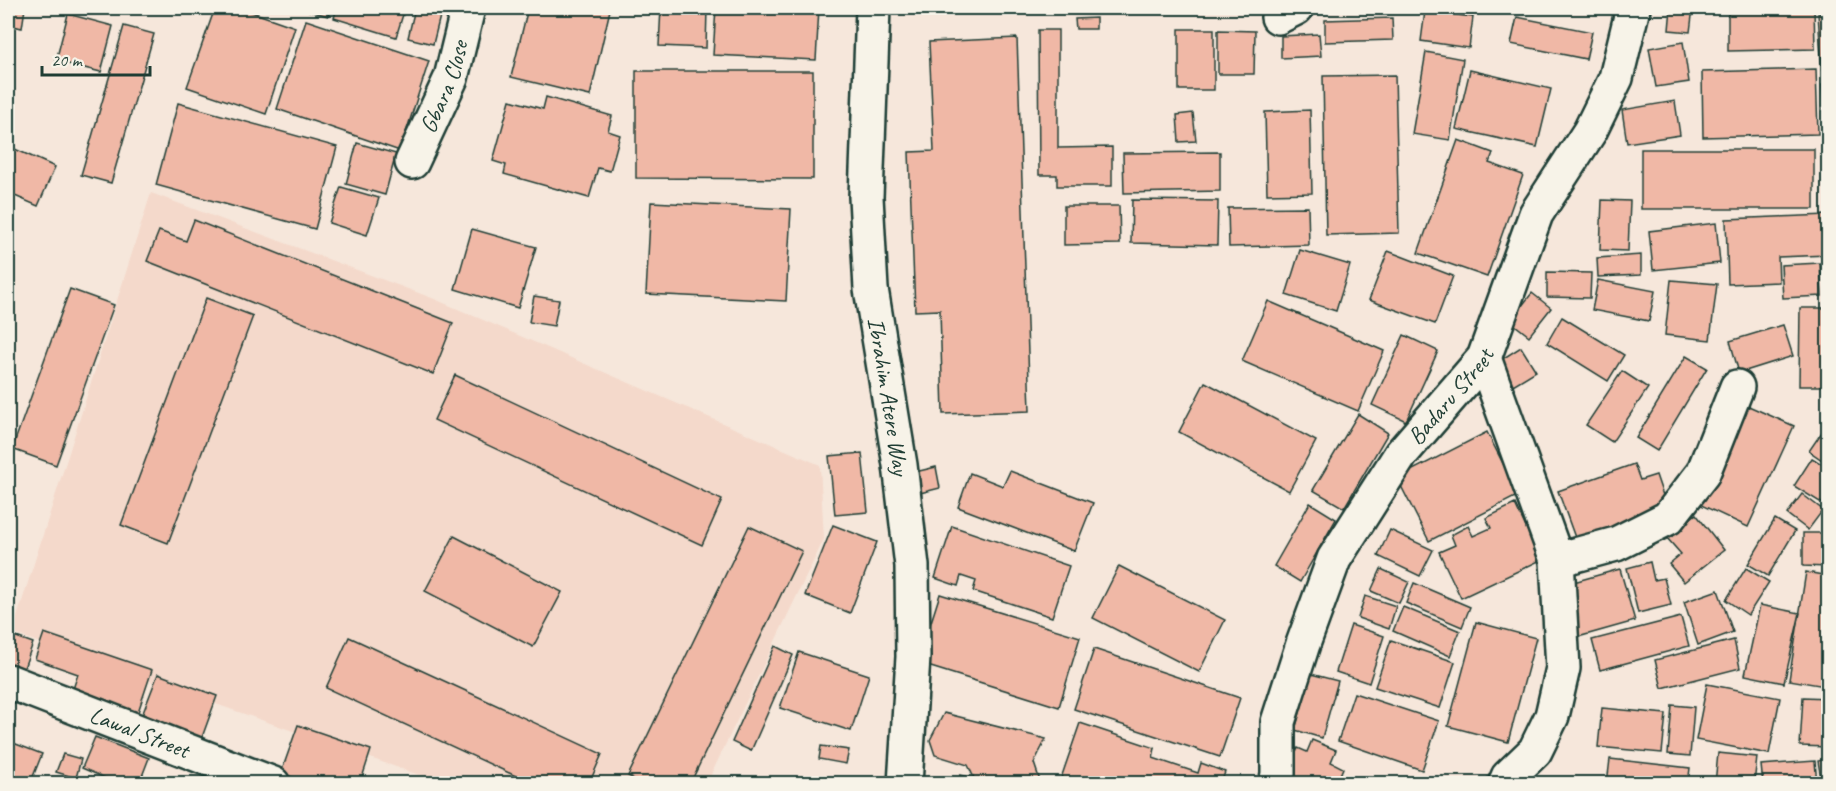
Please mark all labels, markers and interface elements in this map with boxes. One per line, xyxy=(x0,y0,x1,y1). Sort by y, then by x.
street label: Gbara Close xyxy=(413,36,475,138)
scale bar xyxy=(42,39,150,77)
text: 20 m xyxy=(51,49,84,71)
street label: Ibrahim Atere Way xyxy=(861,315,916,479)
street label: Badaru Street xyxy=(1401,344,1501,451)
street label: Lawal Street xyxy=(85,699,195,766)

